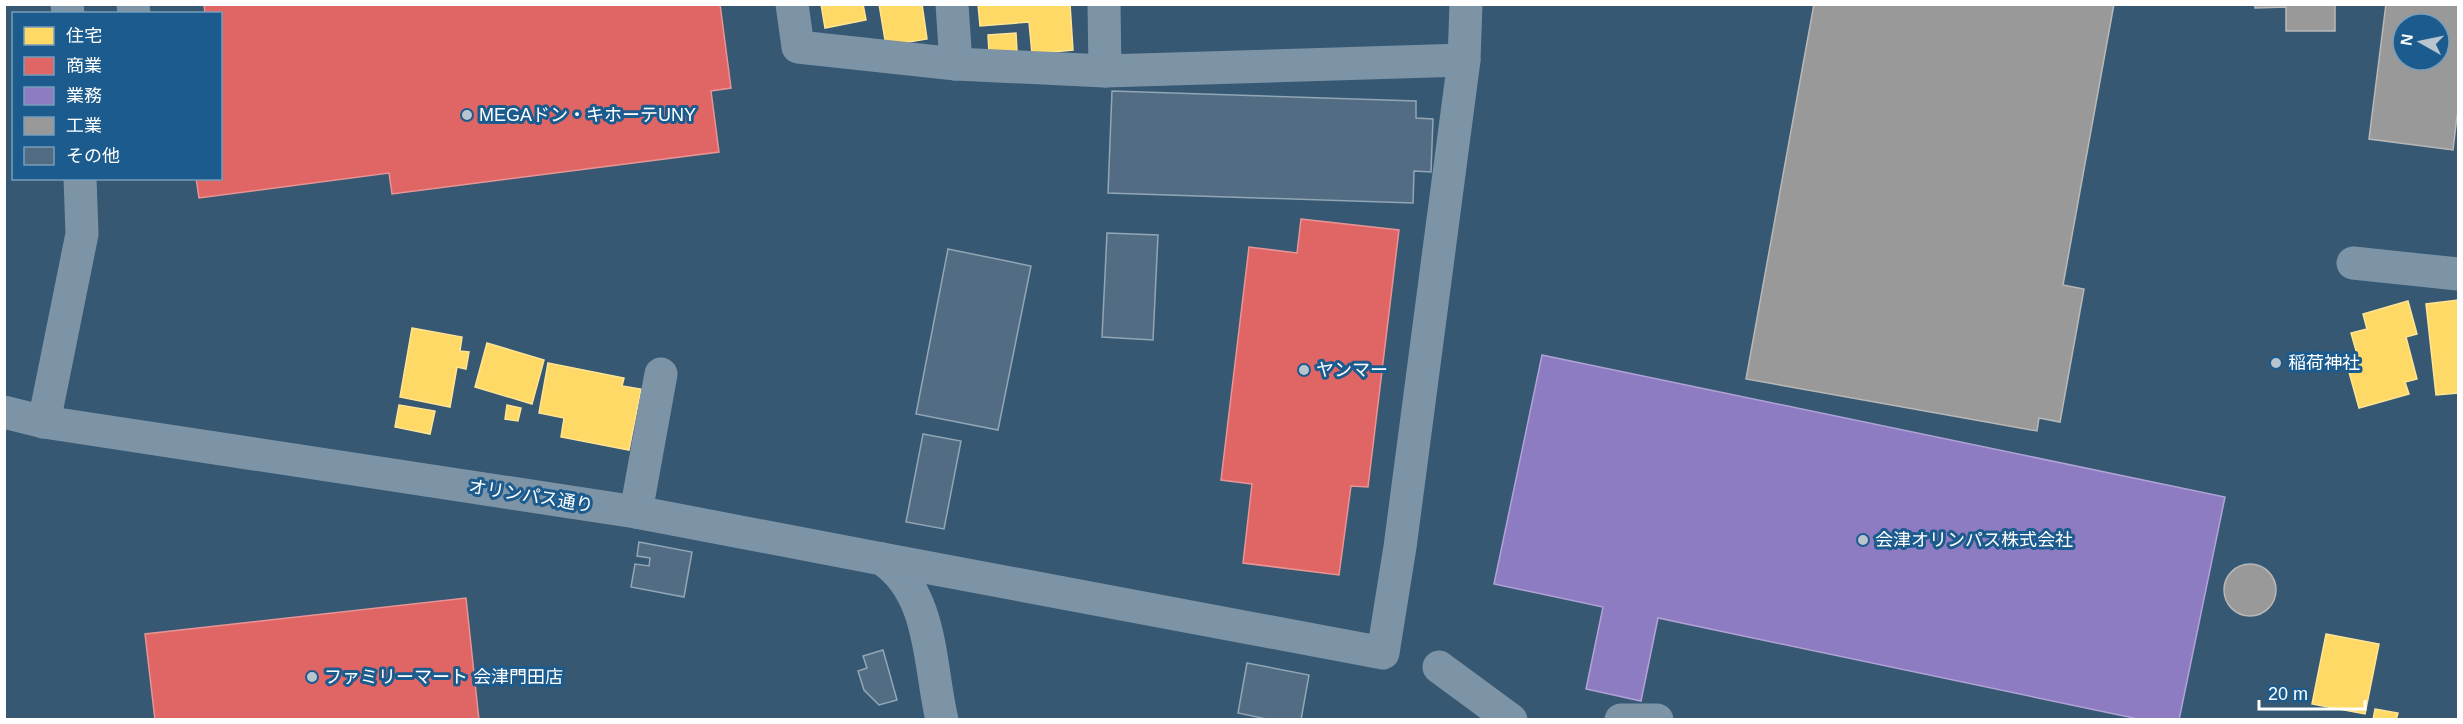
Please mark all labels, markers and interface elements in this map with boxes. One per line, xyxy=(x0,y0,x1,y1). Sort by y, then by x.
legend xyxy=(12,12,222,180)
north arrow xyxy=(2391,12,2451,72)
text: 住宅 xyxy=(66,26,102,46)
text: N xyxy=(2397,33,2416,47)
text: 商業 xyxy=(66,56,102,76)
text: 業務 xyxy=(66,86,102,106)
place label: MEGAドン・キホーテUNY xyxy=(479,105,696,125)
marker: MEGAドン・キホーテUNY xyxy=(460,108,474,122)
text: 工業 xyxy=(66,116,102,136)
text: その他 xyxy=(66,146,120,166)
place label: 稲荷神社 xyxy=(2288,353,2360,373)
marker: 稲荷神社 xyxy=(2269,356,2283,370)
place label: ヤンマー xyxy=(1316,360,1388,380)
marker: ヤンマー xyxy=(1297,363,1311,377)
street label: オリンパス通り xyxy=(467,476,595,516)
place label: 会津オリンパス株式会社 xyxy=(1875,530,2073,550)
marker: 会津オリンパス株式会社 xyxy=(1856,533,1870,547)
place label: ファミリーマート 会津門田店 xyxy=(324,667,563,687)
marker: ファミリーマート 会津門田店 xyxy=(305,670,319,684)
scale bar xyxy=(2259,673,2366,711)
text: 20 m xyxy=(2268,684,2308,704)

